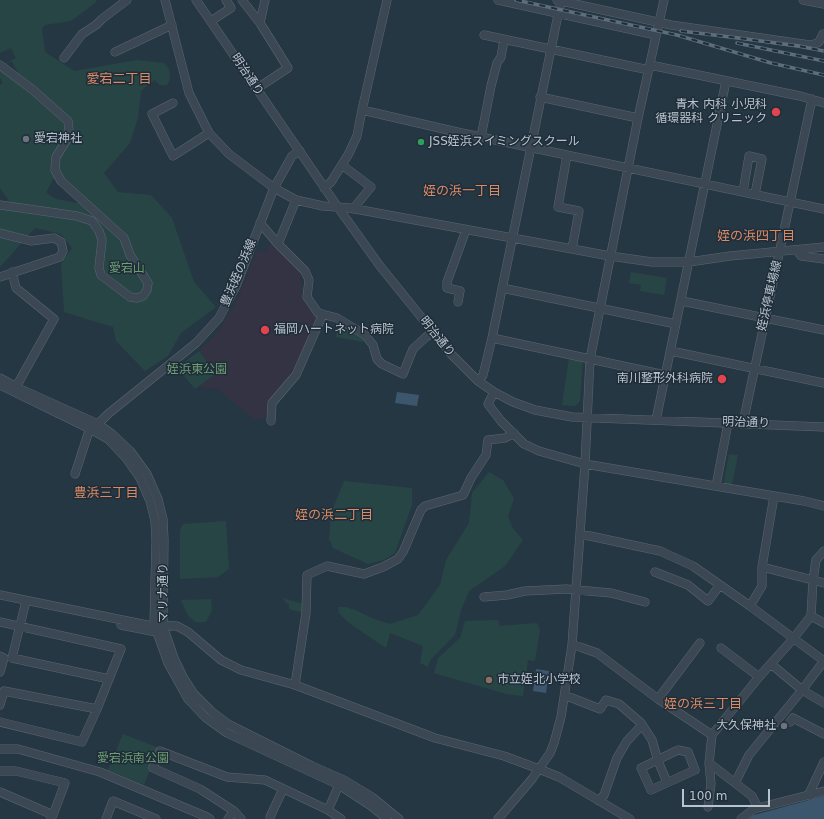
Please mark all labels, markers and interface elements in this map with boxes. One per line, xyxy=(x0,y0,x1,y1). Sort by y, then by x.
street label: 明治通り xyxy=(228,51,266,99)
district label: 愛宕二丁目 xyxy=(87,72,151,88)
place label: 青木 内科 小児科 循環器科 クリニック xyxy=(655,98,767,126)
marker: 青木 内科 小児科 循環器科 クリニック xyxy=(770,106,782,118)
place label: 愛宕神社 xyxy=(34,132,82,146)
marker: 愛宕神社 xyxy=(21,134,31,144)
place label: JSS姪浜スイミングスクール xyxy=(429,135,580,149)
marker: JSS姪浜スイミングスクール xyxy=(416,137,426,147)
district label: 姪の浜一丁目 xyxy=(423,184,501,200)
district label: 姪の浜四丁目 xyxy=(717,229,795,245)
street label: 豊浜姪の浜線 xyxy=(218,237,260,309)
street label: 姪浜停車場線 xyxy=(755,259,785,333)
park label: 愛宕山 xyxy=(109,262,145,276)
street label: 明治通り xyxy=(416,314,458,360)
place label: 福岡ハートネット病院 xyxy=(274,323,394,337)
marker: 福岡ハートネット病院 xyxy=(259,324,271,336)
park label: 姪浜東公園 xyxy=(167,363,227,377)
place label: 南川整形外科病院 xyxy=(617,372,713,386)
marker: 南川整形外科病院 xyxy=(716,373,728,385)
street label: 明治通り xyxy=(722,415,770,431)
district label: 豊浜三丁目 xyxy=(74,486,138,502)
district label: 姪の浜二丁目 xyxy=(295,508,373,524)
street label: マリナ通り xyxy=(157,563,171,623)
place label: 市立姪北小学校 xyxy=(497,673,581,687)
marker: 市立姪北小学校 xyxy=(484,675,494,685)
district label: 姪の浜三丁目 xyxy=(664,697,742,713)
place label: 大久保神社 xyxy=(716,719,776,733)
marker: 大久保神社 xyxy=(779,721,789,731)
park label: 愛宕浜南公園 xyxy=(97,752,169,766)
scale bar xyxy=(684,781,772,807)
text: 100 m xyxy=(689,789,727,803)

